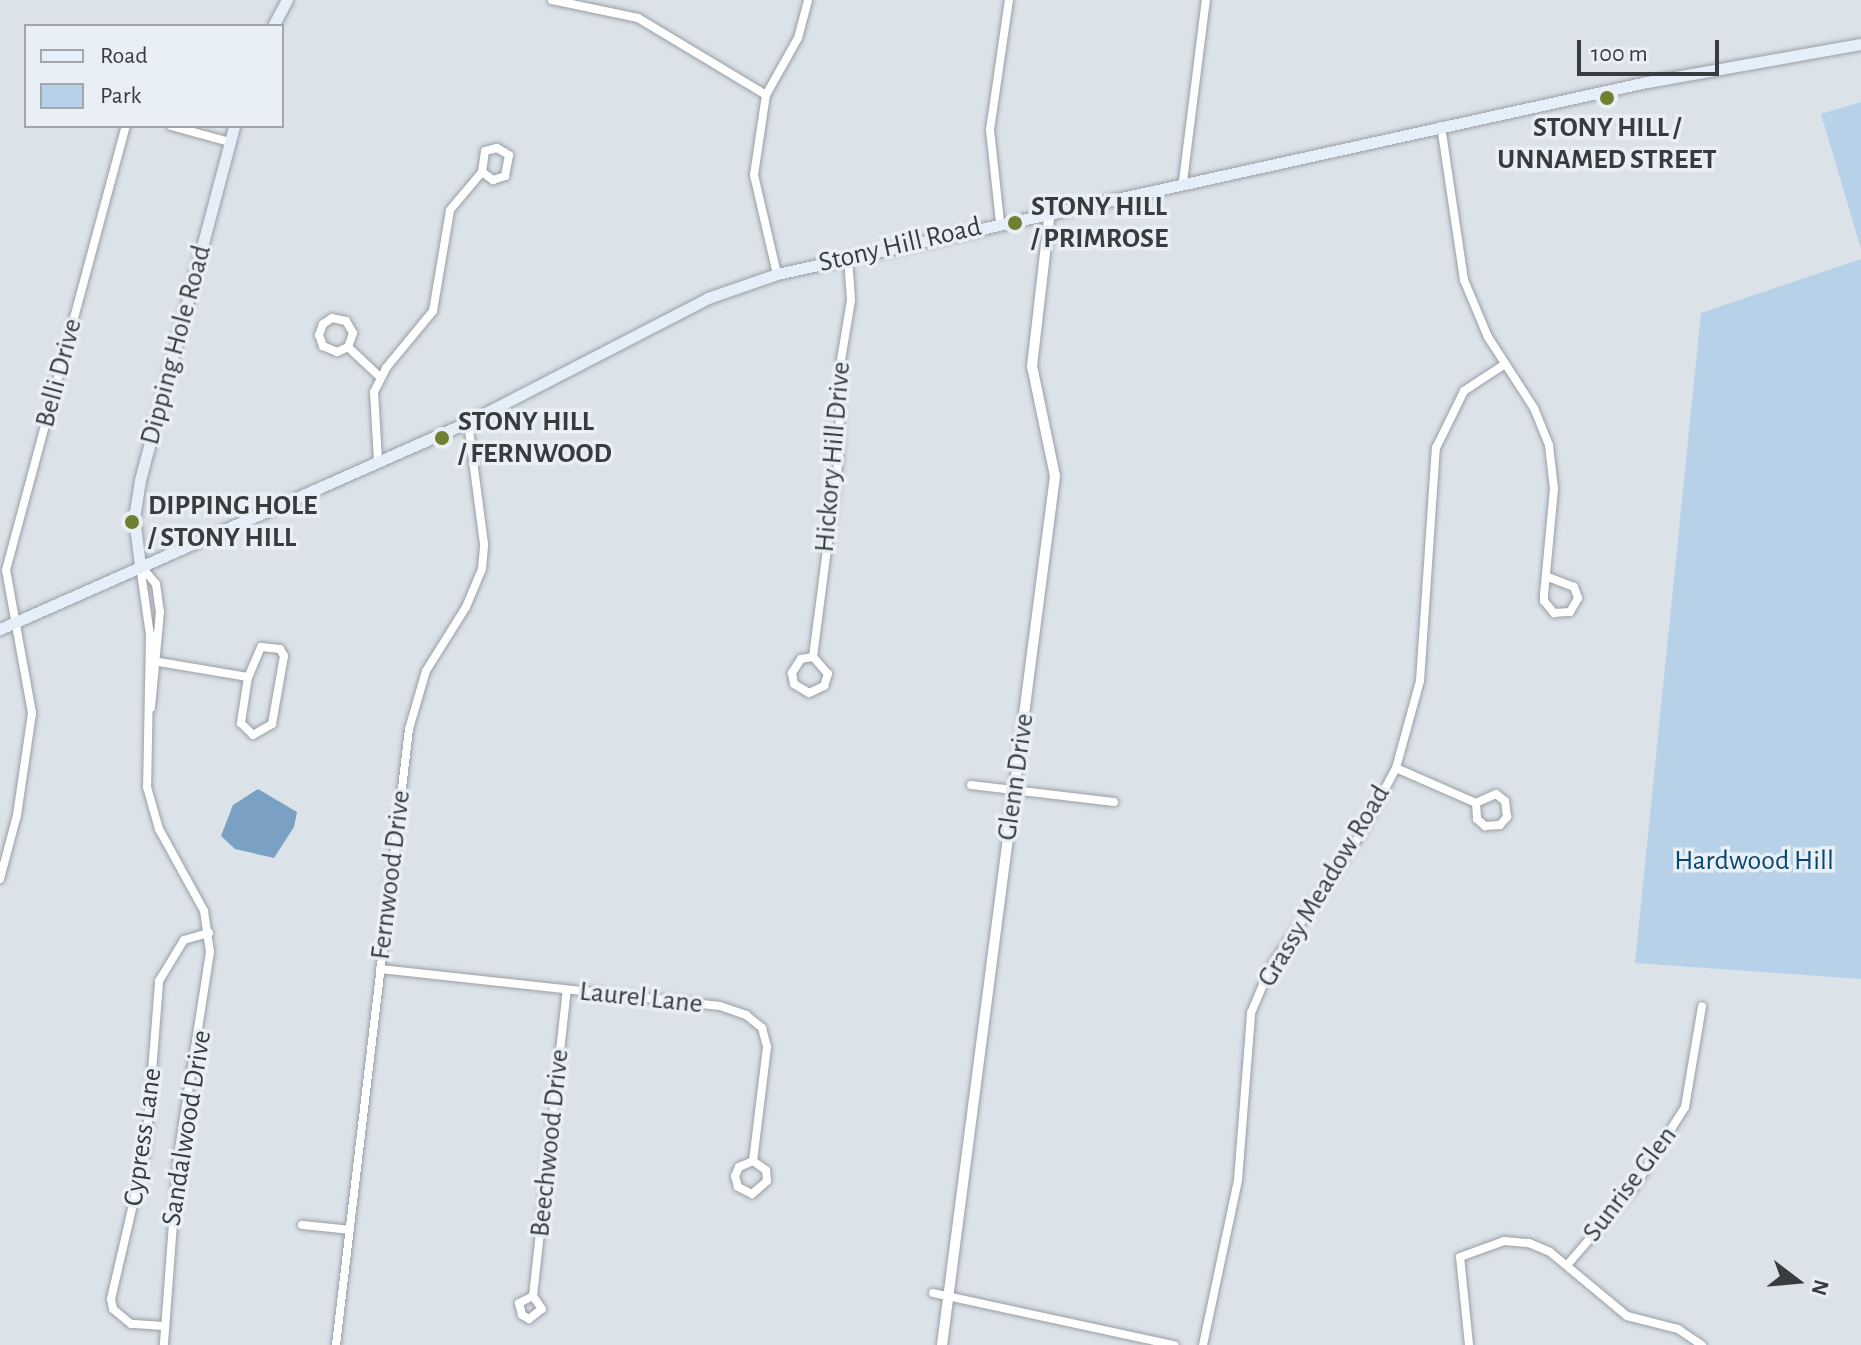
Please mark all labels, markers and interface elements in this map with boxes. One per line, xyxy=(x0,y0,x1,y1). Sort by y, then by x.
legend xyxy=(24,24,284,128)
scale bar xyxy=(1581,24,1723,74)
text: 100 m xyxy=(1591,42,1648,66)
text: Road xyxy=(100,44,148,68)
text: Park xyxy=(100,84,141,108)
marker: STONY HILL / UNNAMED STREET xyxy=(1598,89,1616,107)
place label: STONY HILL / UNNAMED STREET xyxy=(1497,111,1717,177)
place label: STONY HILL / PRIMROSE xyxy=(1031,190,1168,256)
street label: Stony Hill Road xyxy=(815,210,985,280)
marker: STONY HILL / PRIMROSE xyxy=(1006,214,1024,232)
street label: Dipping Hole Road xyxy=(133,241,219,449)
street label: Belli Drive xyxy=(28,315,90,431)
street label: Hickory Hill Drive xyxy=(808,360,858,554)
place label: STONY HILL / FERNWOOD xyxy=(458,405,612,471)
marker: STONY HILL / FERNWOOD xyxy=(433,429,451,447)
place label: DIPPING HOLE / STONY HILL xyxy=(148,489,317,555)
marker: DIPPING HOLE / STONY HILL xyxy=(123,513,141,531)
street label: Glenn Drive xyxy=(990,711,1042,843)
street label: Grassy Meadow Road xyxy=(1250,779,1398,993)
street label: Fernwood Drive xyxy=(364,788,418,962)
park label: Hardwood Hill xyxy=(1674,844,1834,878)
street label: Laurel Lane xyxy=(578,975,704,1021)
street label: Sandalwood Drive xyxy=(155,1028,219,1228)
street label: Beechwood Drive xyxy=(523,1047,577,1239)
street label: Cypress Lane xyxy=(117,1066,169,1208)
street label: Sunrise Glen xyxy=(1576,1120,1684,1248)
north arrow xyxy=(1757,1241,1837,1321)
text: N xyxy=(1807,1277,1833,1298)

